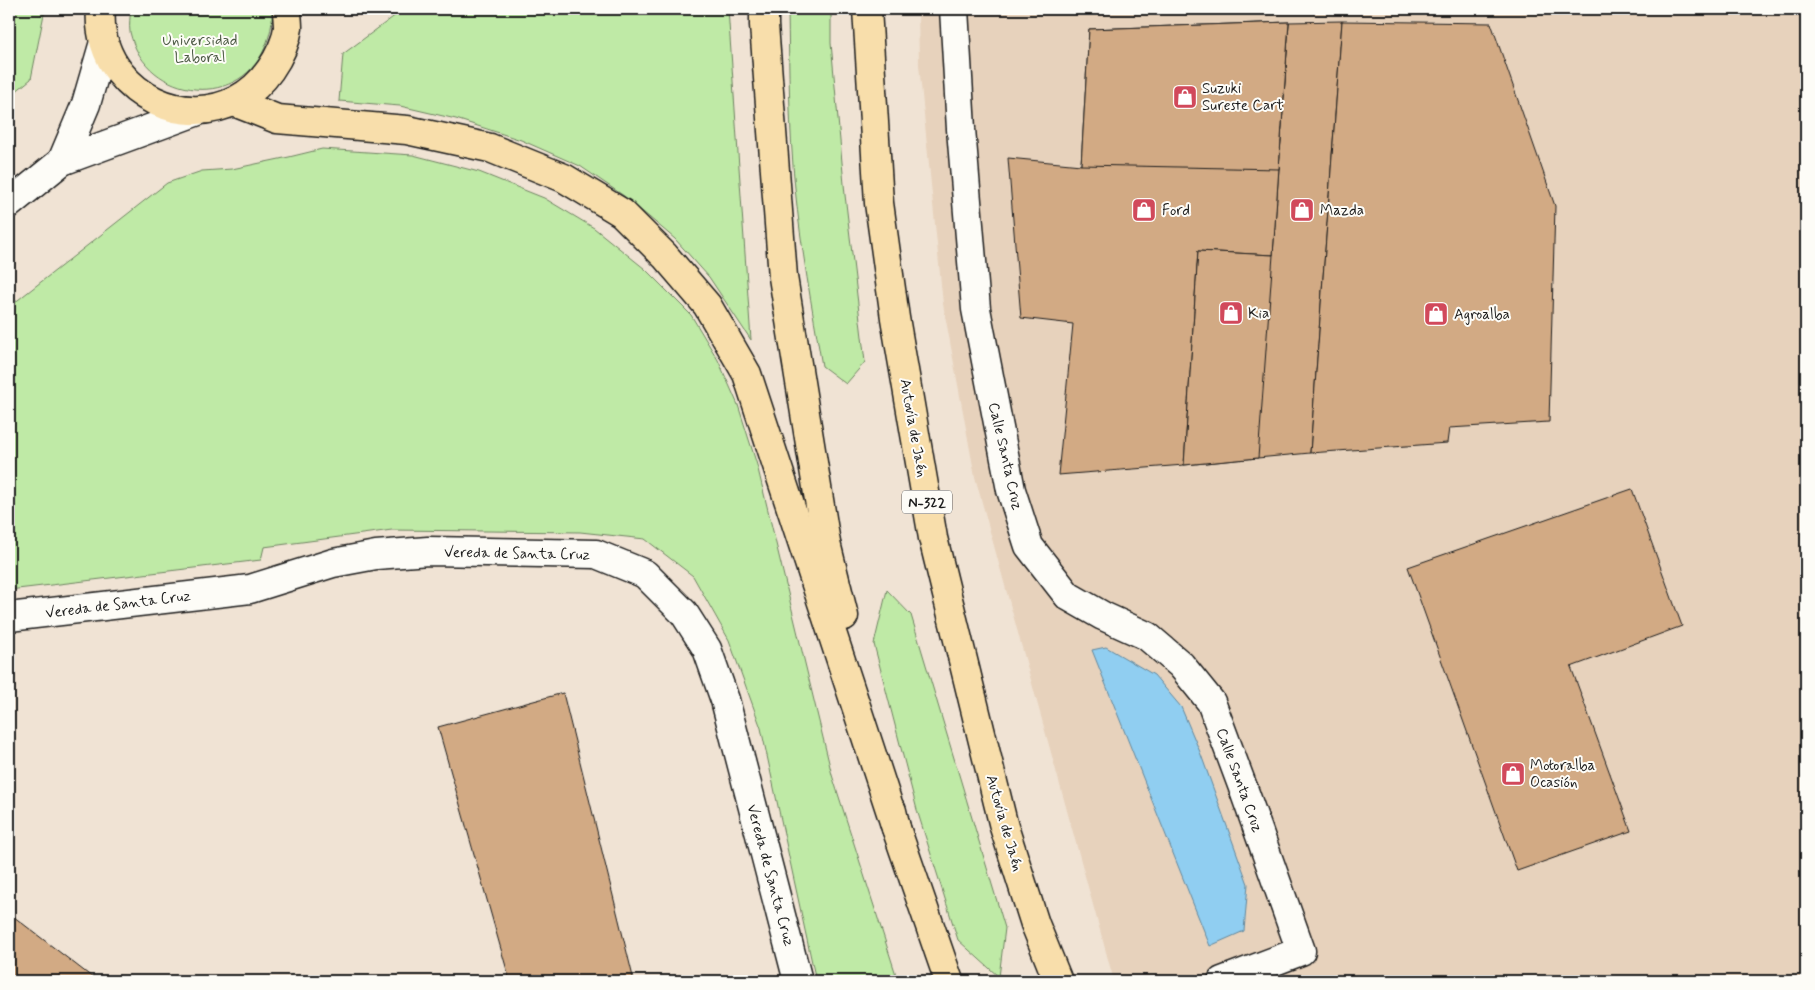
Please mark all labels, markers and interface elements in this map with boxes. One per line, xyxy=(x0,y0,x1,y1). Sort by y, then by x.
park label: Universidad Laboral xyxy=(162,31,238,68)
place label: Suzuki Sureste Cart xyxy=(1202,79,1284,116)
shop icon: Suzuki Sureste Cart xyxy=(1172,84,1198,110)
shop icon: Ford xyxy=(1131,197,1157,223)
shop icon: Mazda xyxy=(1289,197,1315,223)
place label: Ford xyxy=(1162,201,1190,221)
place label: Mazda xyxy=(1320,201,1364,221)
shop icon: Kia xyxy=(1218,300,1244,326)
shop icon: Agroalba xyxy=(1423,301,1449,327)
place label: Kia xyxy=(1248,304,1269,324)
place label: Agroalba xyxy=(1454,305,1510,325)
street label: Autovía de Jaén xyxy=(895,377,932,479)
street label: Calle Santa Cruz xyxy=(983,400,1027,512)
road number: N-322 xyxy=(902,491,952,514)
street label: Vereda de Santa Cruz xyxy=(444,543,590,565)
street label: Vereda de Santa Cruz xyxy=(44,586,192,624)
street label: Calle Santa Cruz xyxy=(1211,725,1267,836)
place label: Motoralba Ocasión xyxy=(1530,756,1596,793)
shop icon: Motoralba Ocasión xyxy=(1500,761,1526,787)
street label: Autovía de Jaén xyxy=(981,773,1027,874)
street label: Vereda de Santa Cruz xyxy=(741,802,799,948)

